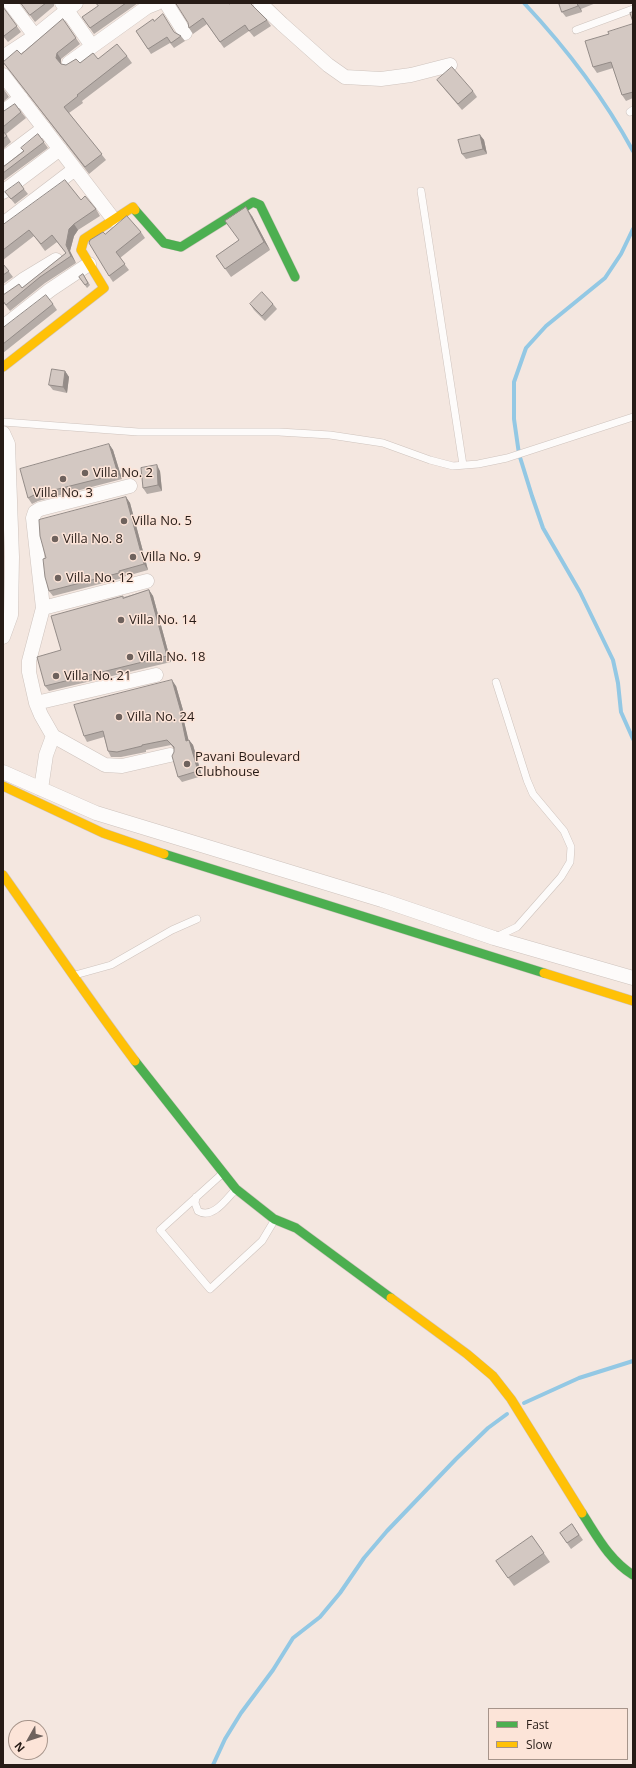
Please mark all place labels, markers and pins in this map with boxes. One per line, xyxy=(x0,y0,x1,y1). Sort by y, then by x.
place label: Villa No. 2 xyxy=(93,465,153,481)
marker: Villa No. 2 xyxy=(80,468,90,478)
marker: Villa No. 3 xyxy=(58,474,68,484)
place label: Villa No. 3 xyxy=(33,485,93,501)
place label: Villa No. 5 xyxy=(132,513,192,529)
marker: Villa No. 5 xyxy=(119,516,129,526)
place label: Villa No. 8 xyxy=(63,531,123,547)
marker: Villa No. 8 xyxy=(50,534,60,544)
place label: Villa No. 9 xyxy=(141,549,201,565)
marker: Villa No. 9 xyxy=(128,552,138,562)
place label: Villa No. 12 xyxy=(66,570,133,586)
marker: Villa No. 12 xyxy=(53,573,63,583)
place label: Villa No. 14 xyxy=(129,612,196,628)
marker: Villa No. 14 xyxy=(116,615,126,625)
place label: Villa No. 18 xyxy=(138,649,205,665)
marker: Villa No. 18 xyxy=(125,652,135,662)
place label: Villa No. 21 xyxy=(64,668,131,684)
marker: Villa No. 21 xyxy=(51,671,61,681)
place label: Villa No. 24 xyxy=(127,709,194,725)
marker: Villa No. 24 xyxy=(114,712,124,722)
place label: Pavani Boulevard Clubhouse xyxy=(195,749,300,780)
marker: Pavani Boulevard Clubhouse xyxy=(182,759,192,769)

